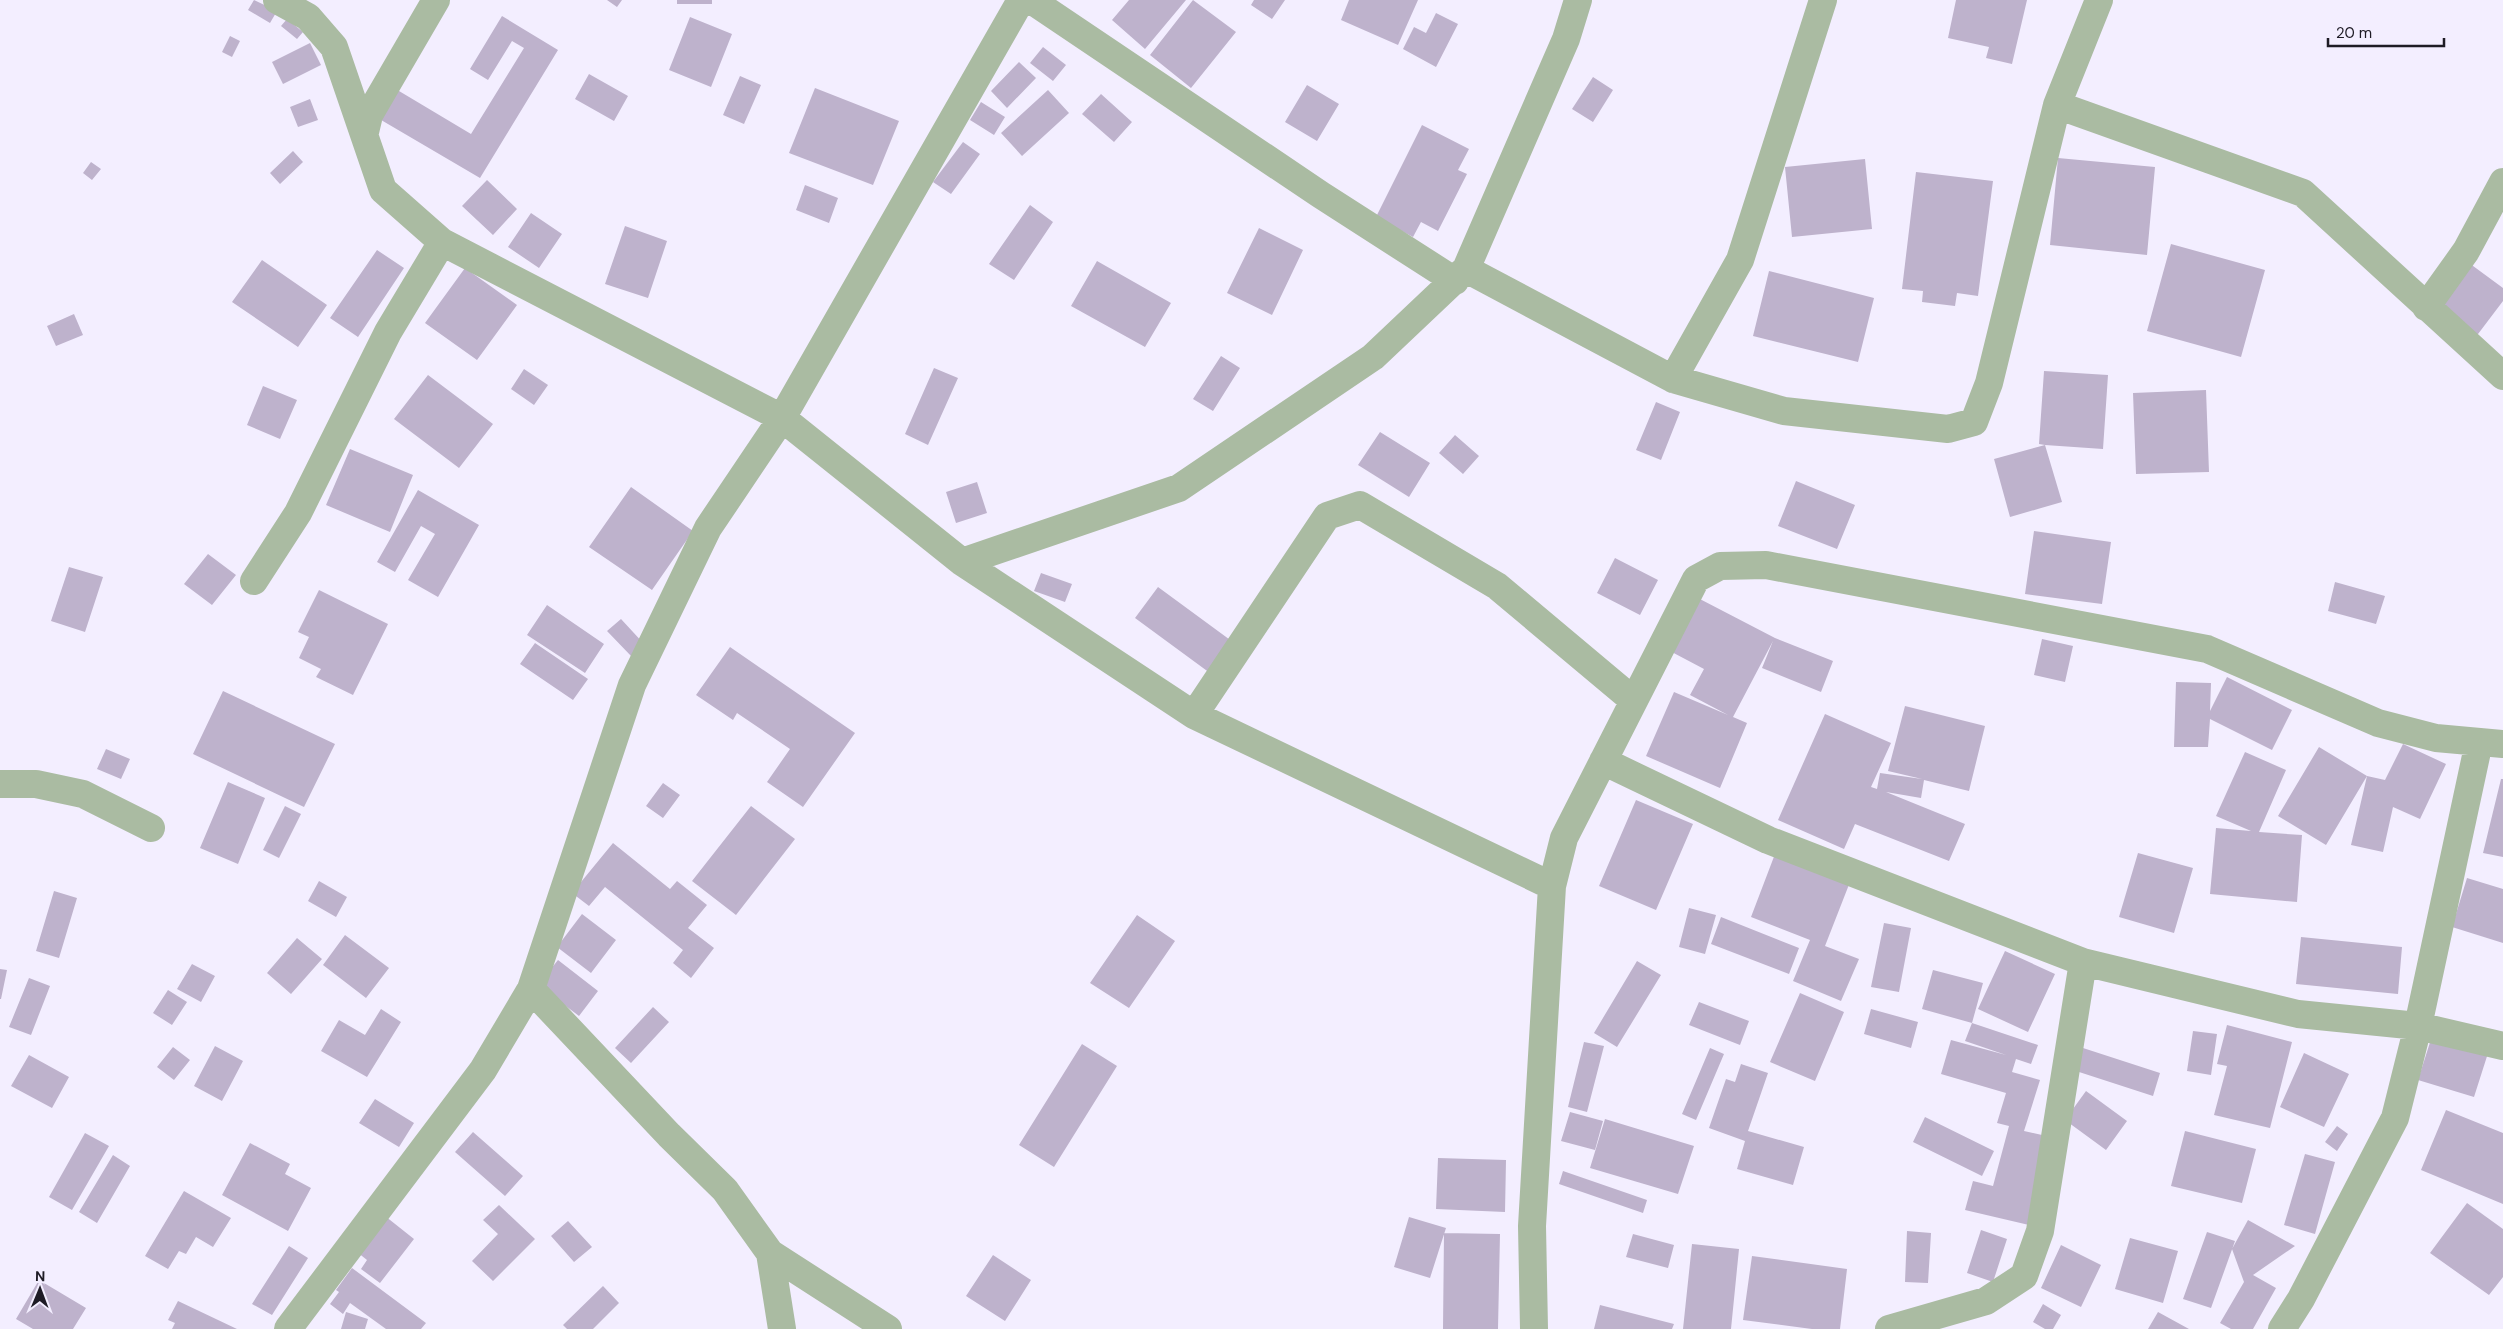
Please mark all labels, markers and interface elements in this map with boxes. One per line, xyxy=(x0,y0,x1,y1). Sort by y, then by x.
scale bar xyxy=(2328,15,2444,47)
text: 20 m xyxy=(2336,23,2372,43)
north arrow xyxy=(15,1264,65,1314)
text: N xyxy=(35,1267,45,1285)

